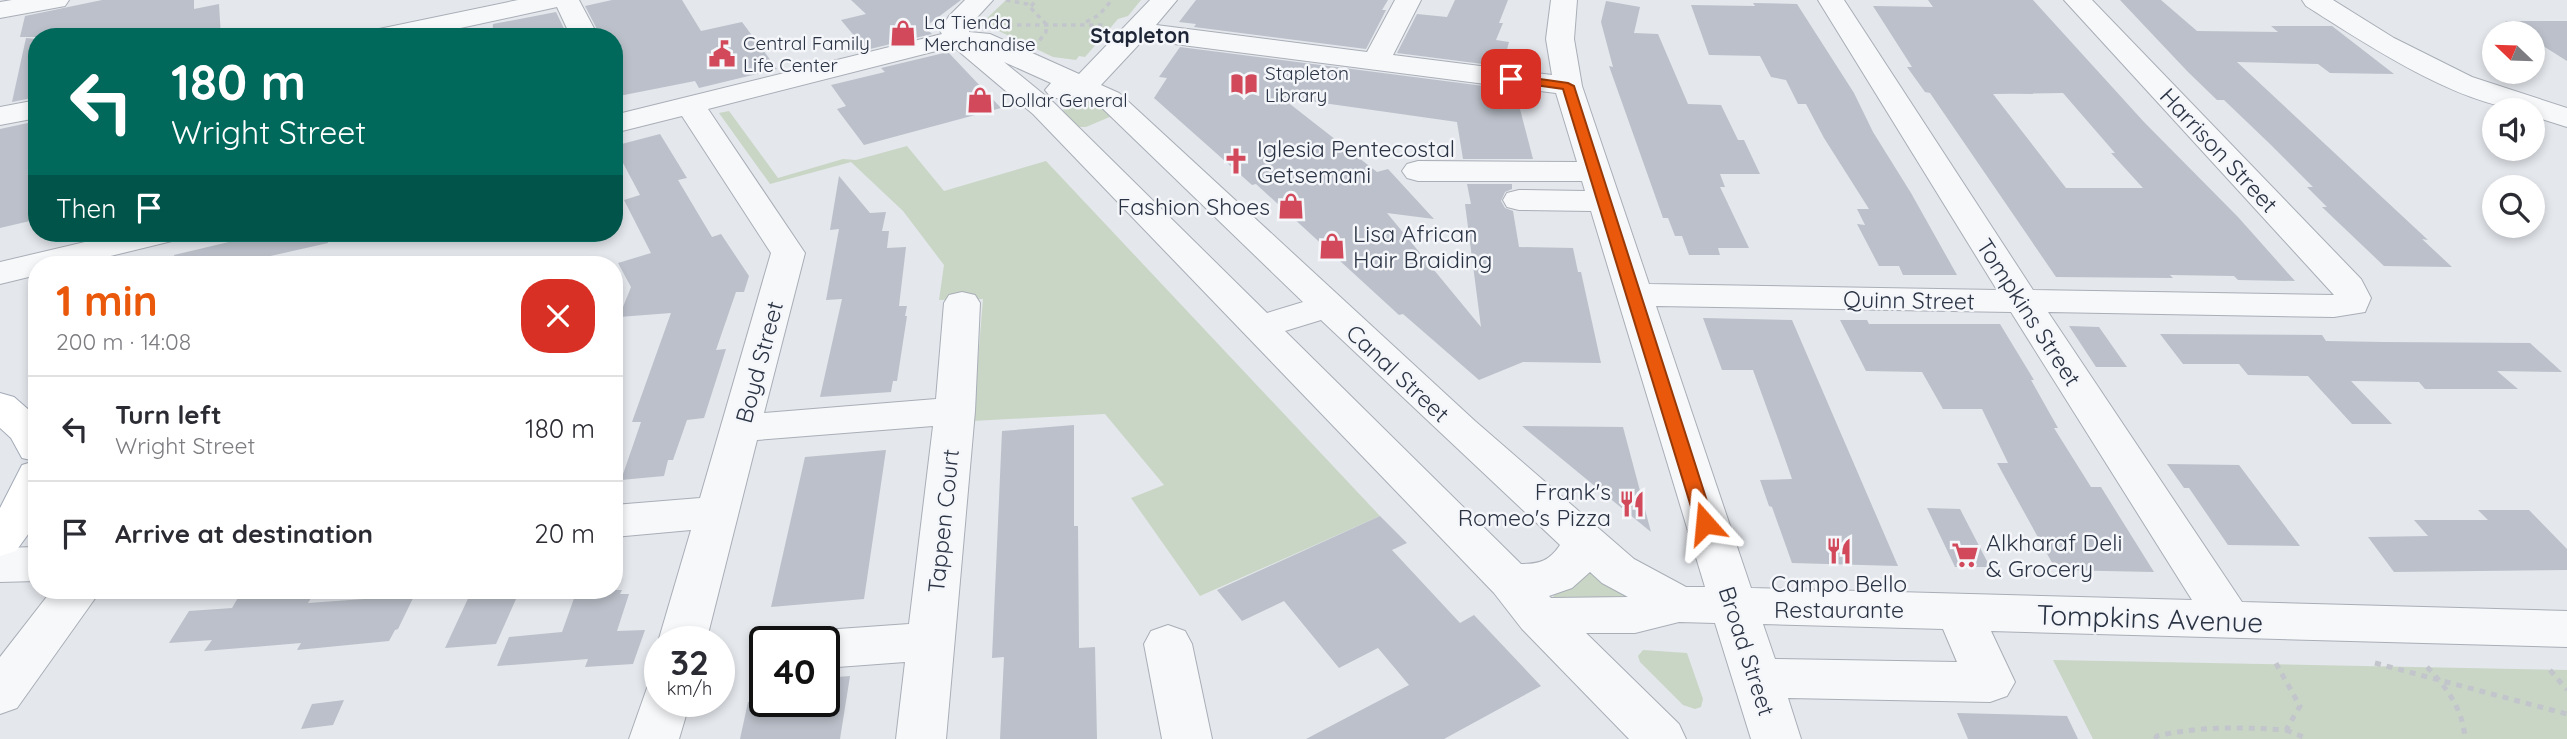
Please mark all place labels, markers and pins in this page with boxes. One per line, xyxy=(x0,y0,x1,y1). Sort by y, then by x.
place label: La Tienda Merchandise xyxy=(924,10,1036,56)
shop icon: La Tienda Merchandise xyxy=(888,18,918,48)
place label: Central Family Life Center xyxy=(743,31,870,77)
public building icon: Central Family Life Center xyxy=(707,39,737,69)
pin xyxy=(1481,49,1541,109)
place label: Stapleton Library xyxy=(1265,61,1349,107)
library icon: Stapleton Library xyxy=(1229,69,1259,99)
shop icon: Dollar General xyxy=(965,85,995,115)
place label: Dollar General xyxy=(1001,88,1128,112)
place label: Iglesia Pentecostal Getsemani xyxy=(1257,134,1455,189)
church icon: Iglesia Pentecostal Getsemani xyxy=(1221,146,1251,176)
shop icon: Fashion Shoes xyxy=(1276,191,1306,221)
place label: Fashion Shoes xyxy=(1118,192,1270,221)
place label: Lisa African Hair Braiding xyxy=(1353,219,1492,274)
shop icon: Lisa African Hair Braiding xyxy=(1317,231,1347,261)
place label: Frank's Romeo's Pizza xyxy=(1458,477,1611,532)
restaurant icon: Frank's Romeo's Pizza xyxy=(1617,489,1647,519)
place label: Alkharaf Deli & Grocery xyxy=(1986,528,2122,583)
restaurant icon: Campo Bello Restaurante xyxy=(1824,536,1854,566)
supermarket icon: Alkharaf Deli & Grocery xyxy=(1950,540,1980,570)
place label: Campo Bello Restaurante xyxy=(1771,569,1907,624)

